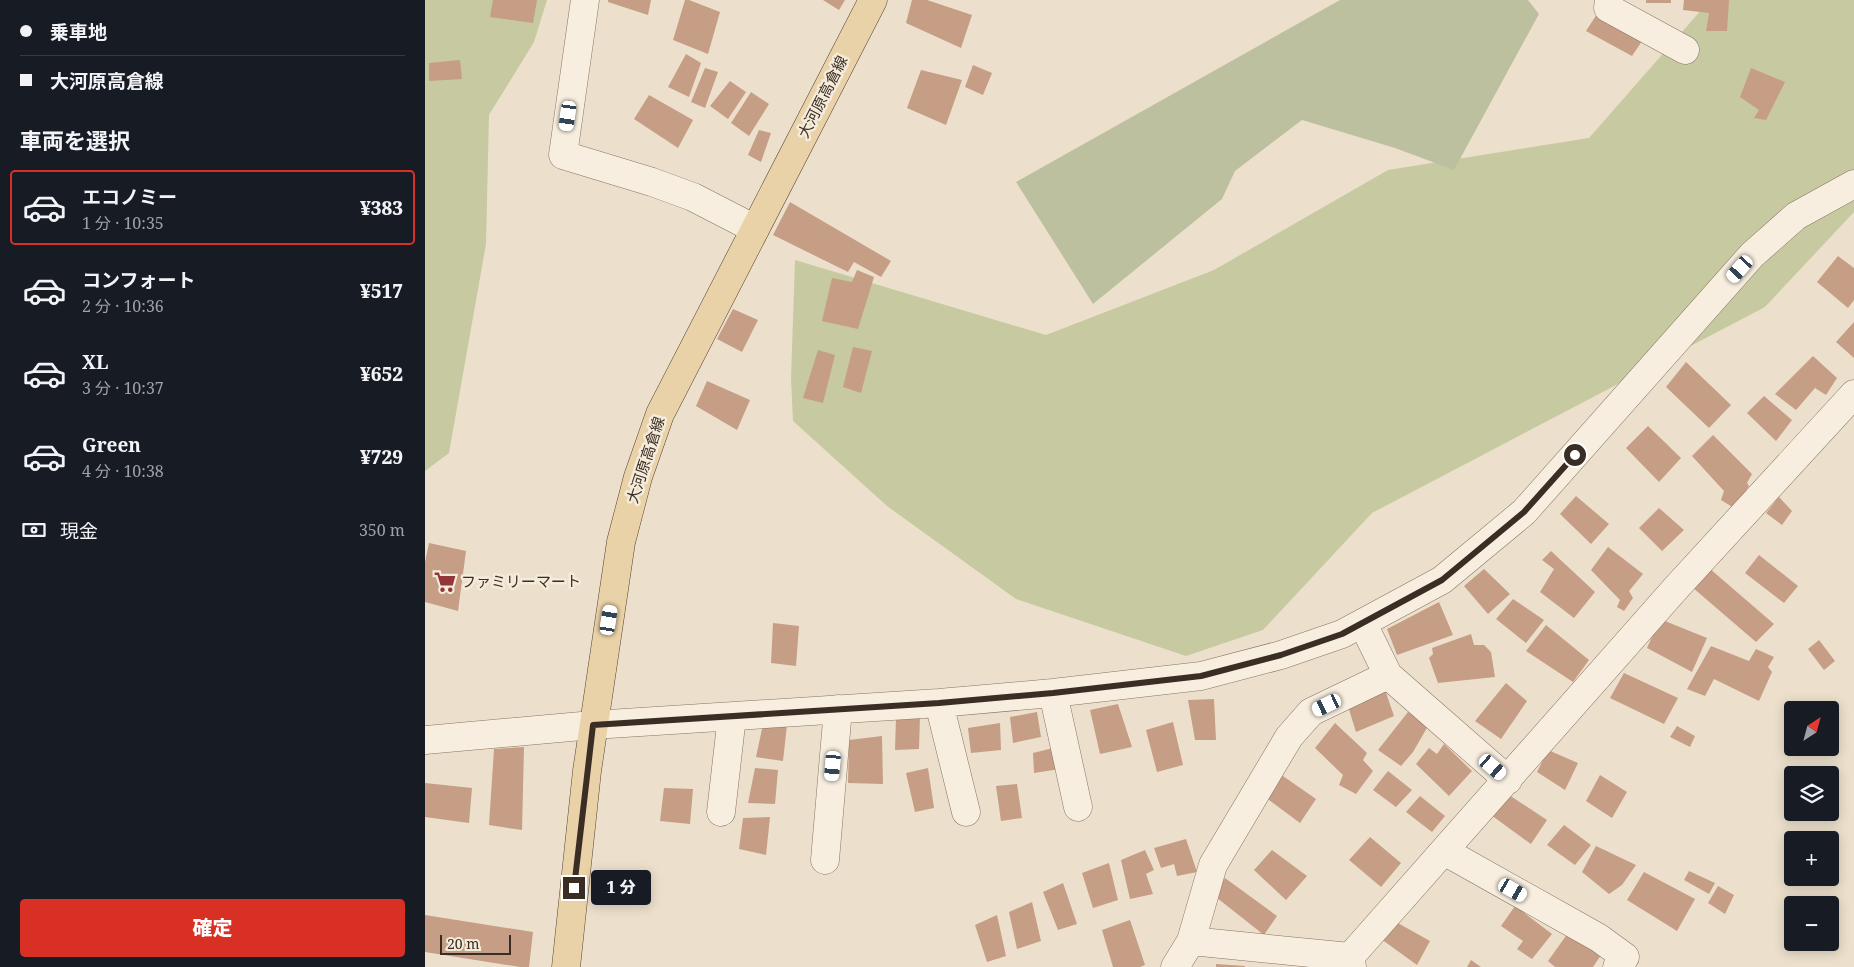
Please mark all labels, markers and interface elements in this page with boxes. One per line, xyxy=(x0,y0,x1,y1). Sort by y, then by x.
text: 乗車地 xyxy=(50,19,107,45)
street label: 大河原高倉線 xyxy=(793,52,851,141)
text: 大河原高倉線 xyxy=(50,68,164,94)
car xyxy=(558,100,577,132)
text: 車両を選択 xyxy=(20,125,130,155)
text: エコノミー xyxy=(82,184,177,210)
icon: car xyxy=(22,185,67,230)
text: ¥383 xyxy=(360,195,403,221)
text: 1 分 · 10:35 xyxy=(82,212,164,234)
car xyxy=(1724,253,1755,285)
text: コンフォート xyxy=(82,267,195,293)
icon: car xyxy=(22,268,67,313)
text: ¥517 xyxy=(360,278,403,304)
text: 2 分 · 10:36 xyxy=(82,295,164,317)
text: XL xyxy=(82,349,108,375)
icon: car xyxy=(22,351,67,396)
text: ¥652 xyxy=(360,361,403,387)
text: 3 分 · 10:37 xyxy=(82,377,164,399)
street label: 大河原高倉線 xyxy=(622,414,668,506)
text: Green xyxy=(82,432,141,458)
icon: car xyxy=(22,434,67,479)
text: ¥729 xyxy=(360,444,403,470)
route start xyxy=(1564,444,1586,466)
text: 4 分 · 10:38 xyxy=(82,460,164,482)
icon: cash xyxy=(20,516,48,544)
text: 現金 xyxy=(60,518,98,544)
text: 350 m xyxy=(359,519,405,541)
supermarket icon: ファミリーマート xyxy=(432,569,458,595)
place label: ファミリーマート xyxy=(461,571,581,591)
car xyxy=(599,604,618,636)
car xyxy=(1310,692,1343,718)
north arrow xyxy=(1784,701,1839,756)
map controls xyxy=(1784,701,1839,951)
car xyxy=(824,750,841,782)
car xyxy=(1476,751,1509,783)
button: layers xyxy=(1784,766,1839,821)
button: + xyxy=(1784,831,1839,886)
callout: 1 分 xyxy=(591,870,651,906)
text: 1 分 xyxy=(606,876,636,898)
car xyxy=(1496,876,1529,904)
route end xyxy=(563,877,585,899)
button: − xyxy=(1784,896,1839,951)
button: 確定 xyxy=(20,899,405,957)
scale bar xyxy=(440,932,511,955)
text: 20 m xyxy=(447,934,480,953)

